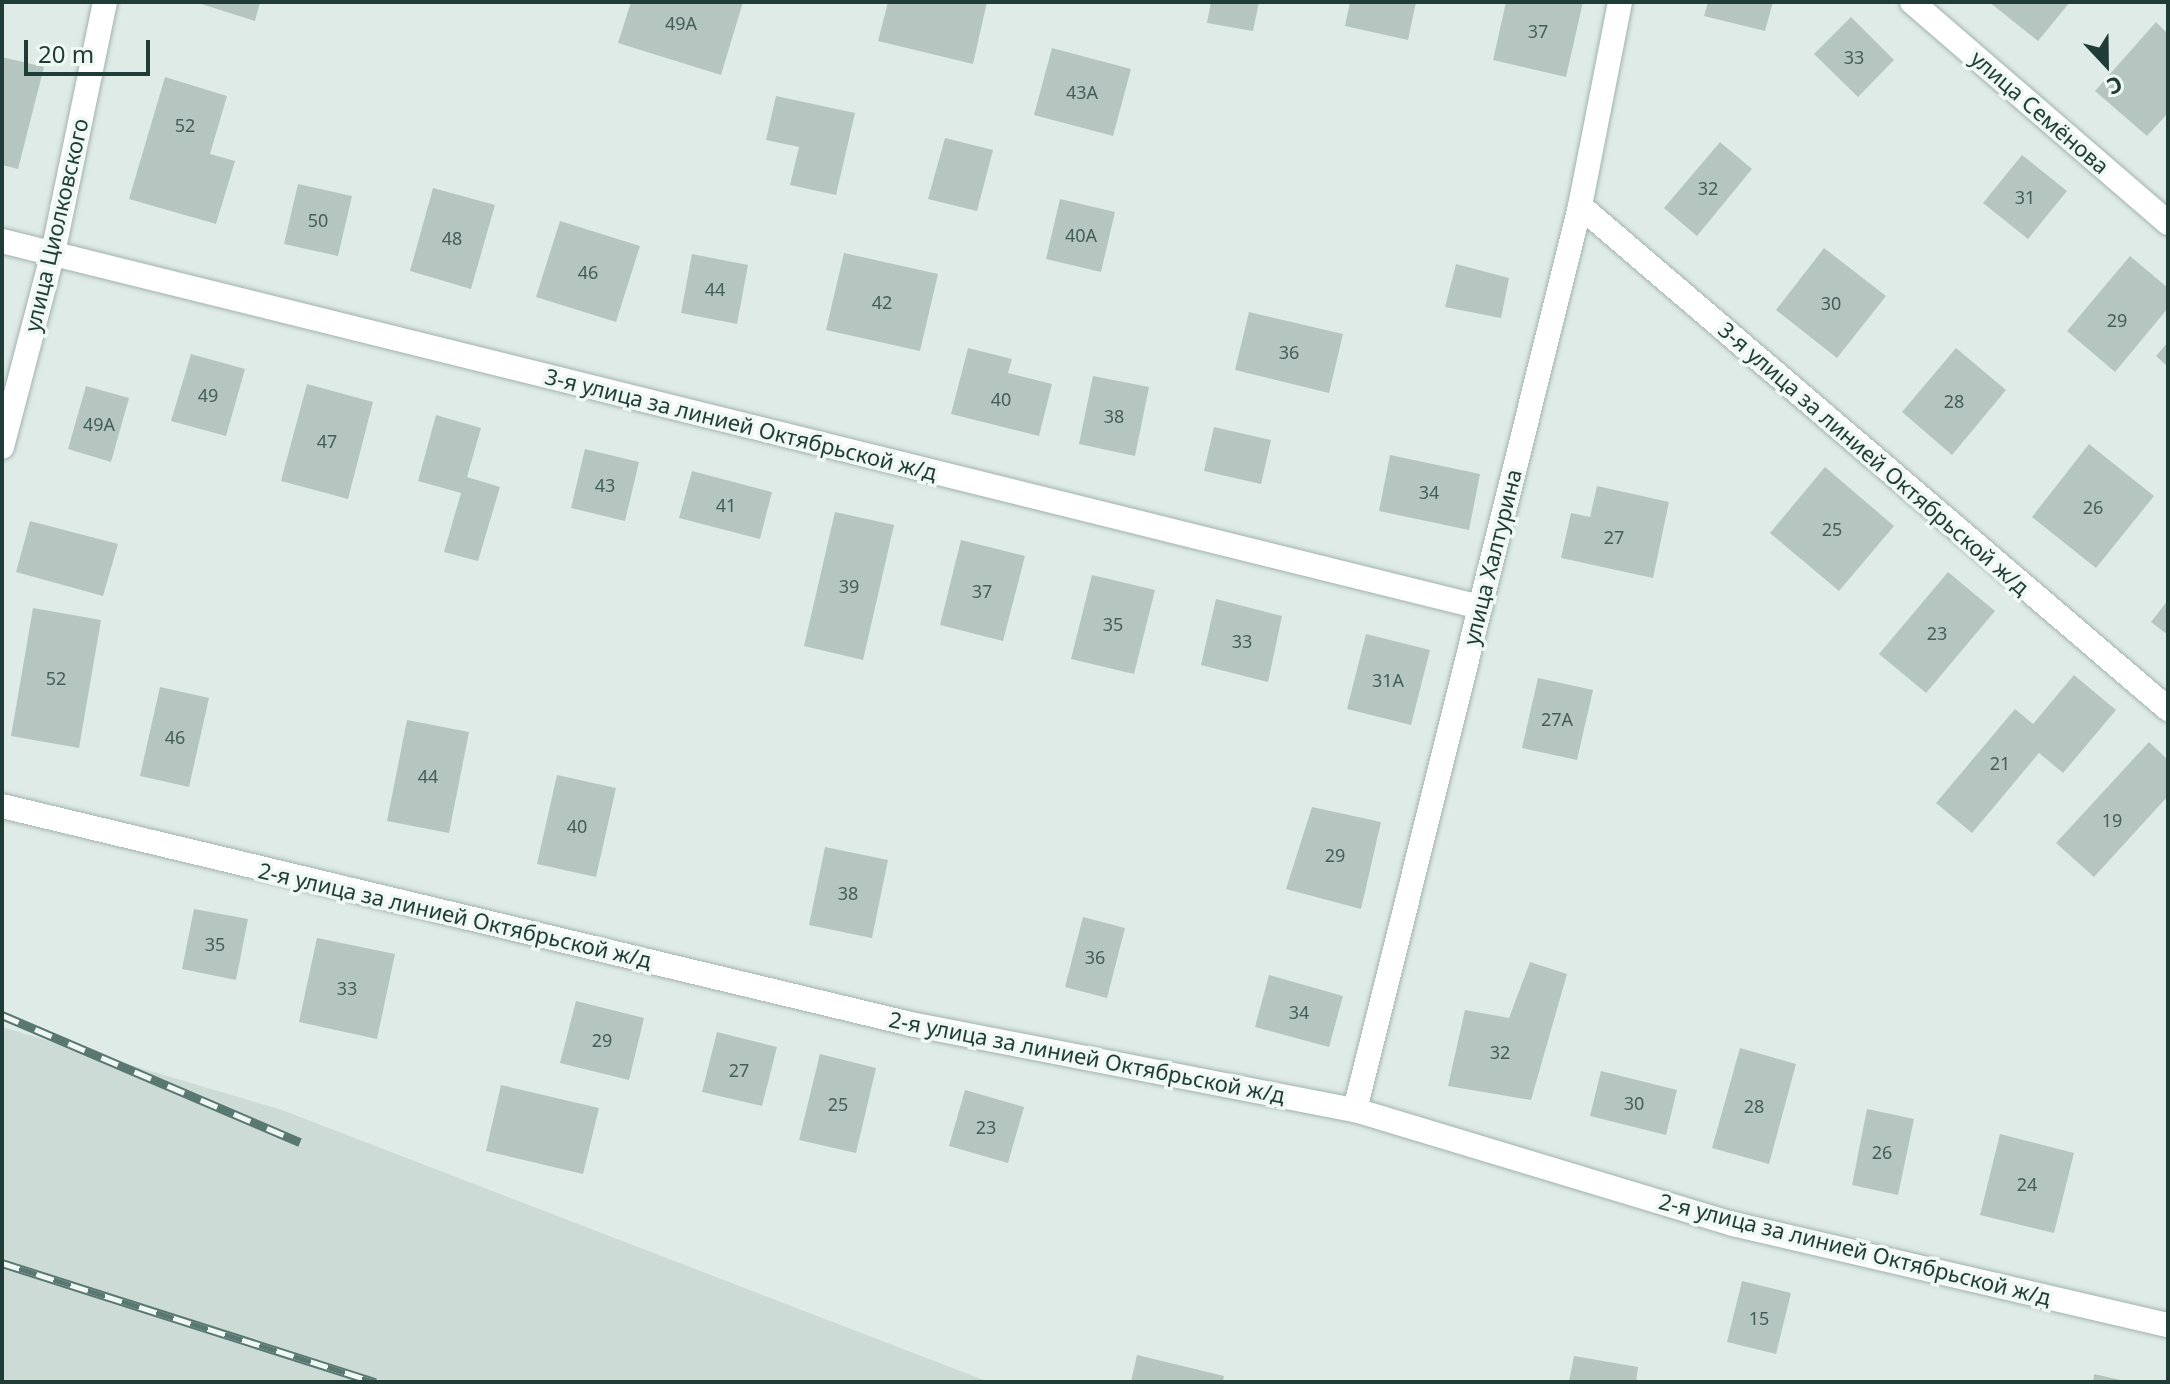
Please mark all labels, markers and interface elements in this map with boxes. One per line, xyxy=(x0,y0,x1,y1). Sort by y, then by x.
house number: 49А xyxy=(665,12,697,34)
house number: 37 xyxy=(1528,20,1548,42)
scale bar xyxy=(28,24,154,74)
north arrow xyxy=(2066,24,2146,104)
text: 20 m xyxy=(38,37,94,70)
street label: улица Семёнова xyxy=(1965,45,2115,179)
house number: 33 xyxy=(1844,46,1864,68)
house number: 43А xyxy=(1066,81,1098,103)
house number: 52 xyxy=(175,114,195,136)
street label: улица Циолковского xyxy=(19,116,93,334)
house number: 32 xyxy=(1698,177,1718,199)
house number: 31 xyxy=(2015,186,2035,208)
house number: 50 xyxy=(308,209,328,231)
house number: 40А xyxy=(1065,224,1097,246)
house number: 48 xyxy=(442,227,462,249)
house number: 46 xyxy=(578,261,598,283)
house number: 44 xyxy=(705,278,725,300)
house number: 42 xyxy=(872,291,892,313)
house number: 30 xyxy=(1821,292,1841,314)
house number: 29 xyxy=(2107,309,2127,331)
street label: 3-я улица за линией Октябрьской ж/д xyxy=(1713,316,2035,600)
house number: 36 xyxy=(1279,341,1299,363)
street label: 3-я улица за линией Октябрьской ж/д xyxy=(542,362,940,486)
house number: 49 xyxy=(198,384,218,406)
house number: 40 xyxy=(991,388,1011,410)
house number: 28 xyxy=(1944,390,1964,412)
house number: 38 xyxy=(1104,405,1124,427)
house number: 49А xyxy=(83,413,115,435)
house number: 47 xyxy=(317,430,337,452)
street label: улица Халтурина xyxy=(1457,466,1527,648)
house number: 43 xyxy=(595,474,615,496)
house number: 34 xyxy=(1419,481,1439,503)
house number: 41 xyxy=(716,494,736,516)
house number: 26 xyxy=(2083,496,2103,518)
house number: 25 xyxy=(1822,518,1842,540)
house number: 27 xyxy=(1604,526,1624,548)
house number: 39 xyxy=(839,575,859,597)
house number: 37 xyxy=(972,580,992,602)
house number: 35 xyxy=(1103,613,1123,635)
house number: 23 xyxy=(1927,622,1947,644)
house number: 33 xyxy=(1232,630,1252,652)
house number: 52 xyxy=(46,667,66,689)
house number: 31А xyxy=(1372,669,1404,691)
house number: 27А xyxy=(1541,708,1573,730)
house number: 46 xyxy=(165,726,185,748)
house number: 21 xyxy=(1990,752,2010,774)
house number: 44 xyxy=(418,765,438,787)
house number: 19 xyxy=(2102,809,2122,831)
house number: 40 xyxy=(567,815,587,837)
house number: 29 xyxy=(1325,844,1345,866)
street label: 2-я улица за линией Октябрьской ж/д xyxy=(256,857,654,973)
house number: 38 xyxy=(838,882,858,904)
house number: 35 xyxy=(205,933,225,955)
house number: 36 xyxy=(1085,946,1105,968)
house number: 33 xyxy=(337,977,357,999)
house number: 34 xyxy=(1289,1001,1309,1023)
street label: 2-я улица за линией Октябрьской ж/д xyxy=(887,1006,1287,1108)
house number: 29 xyxy=(592,1029,612,1051)
house number: 32 xyxy=(1490,1041,1510,1063)
house number: 27 xyxy=(729,1059,749,1081)
house number: 30 xyxy=(1624,1092,1644,1114)
house number: 25 xyxy=(828,1093,848,1115)
house number: 28 xyxy=(1744,1095,1764,1117)
house number: 23 xyxy=(976,1116,996,1138)
house number: 26 xyxy=(1872,1141,1892,1163)
house number: 24 xyxy=(2017,1173,2037,1195)
street label: 2-я улица за линией Октябрьской ж/д xyxy=(1656,1187,2054,1311)
house number: 15 xyxy=(1749,1307,1769,1329)

